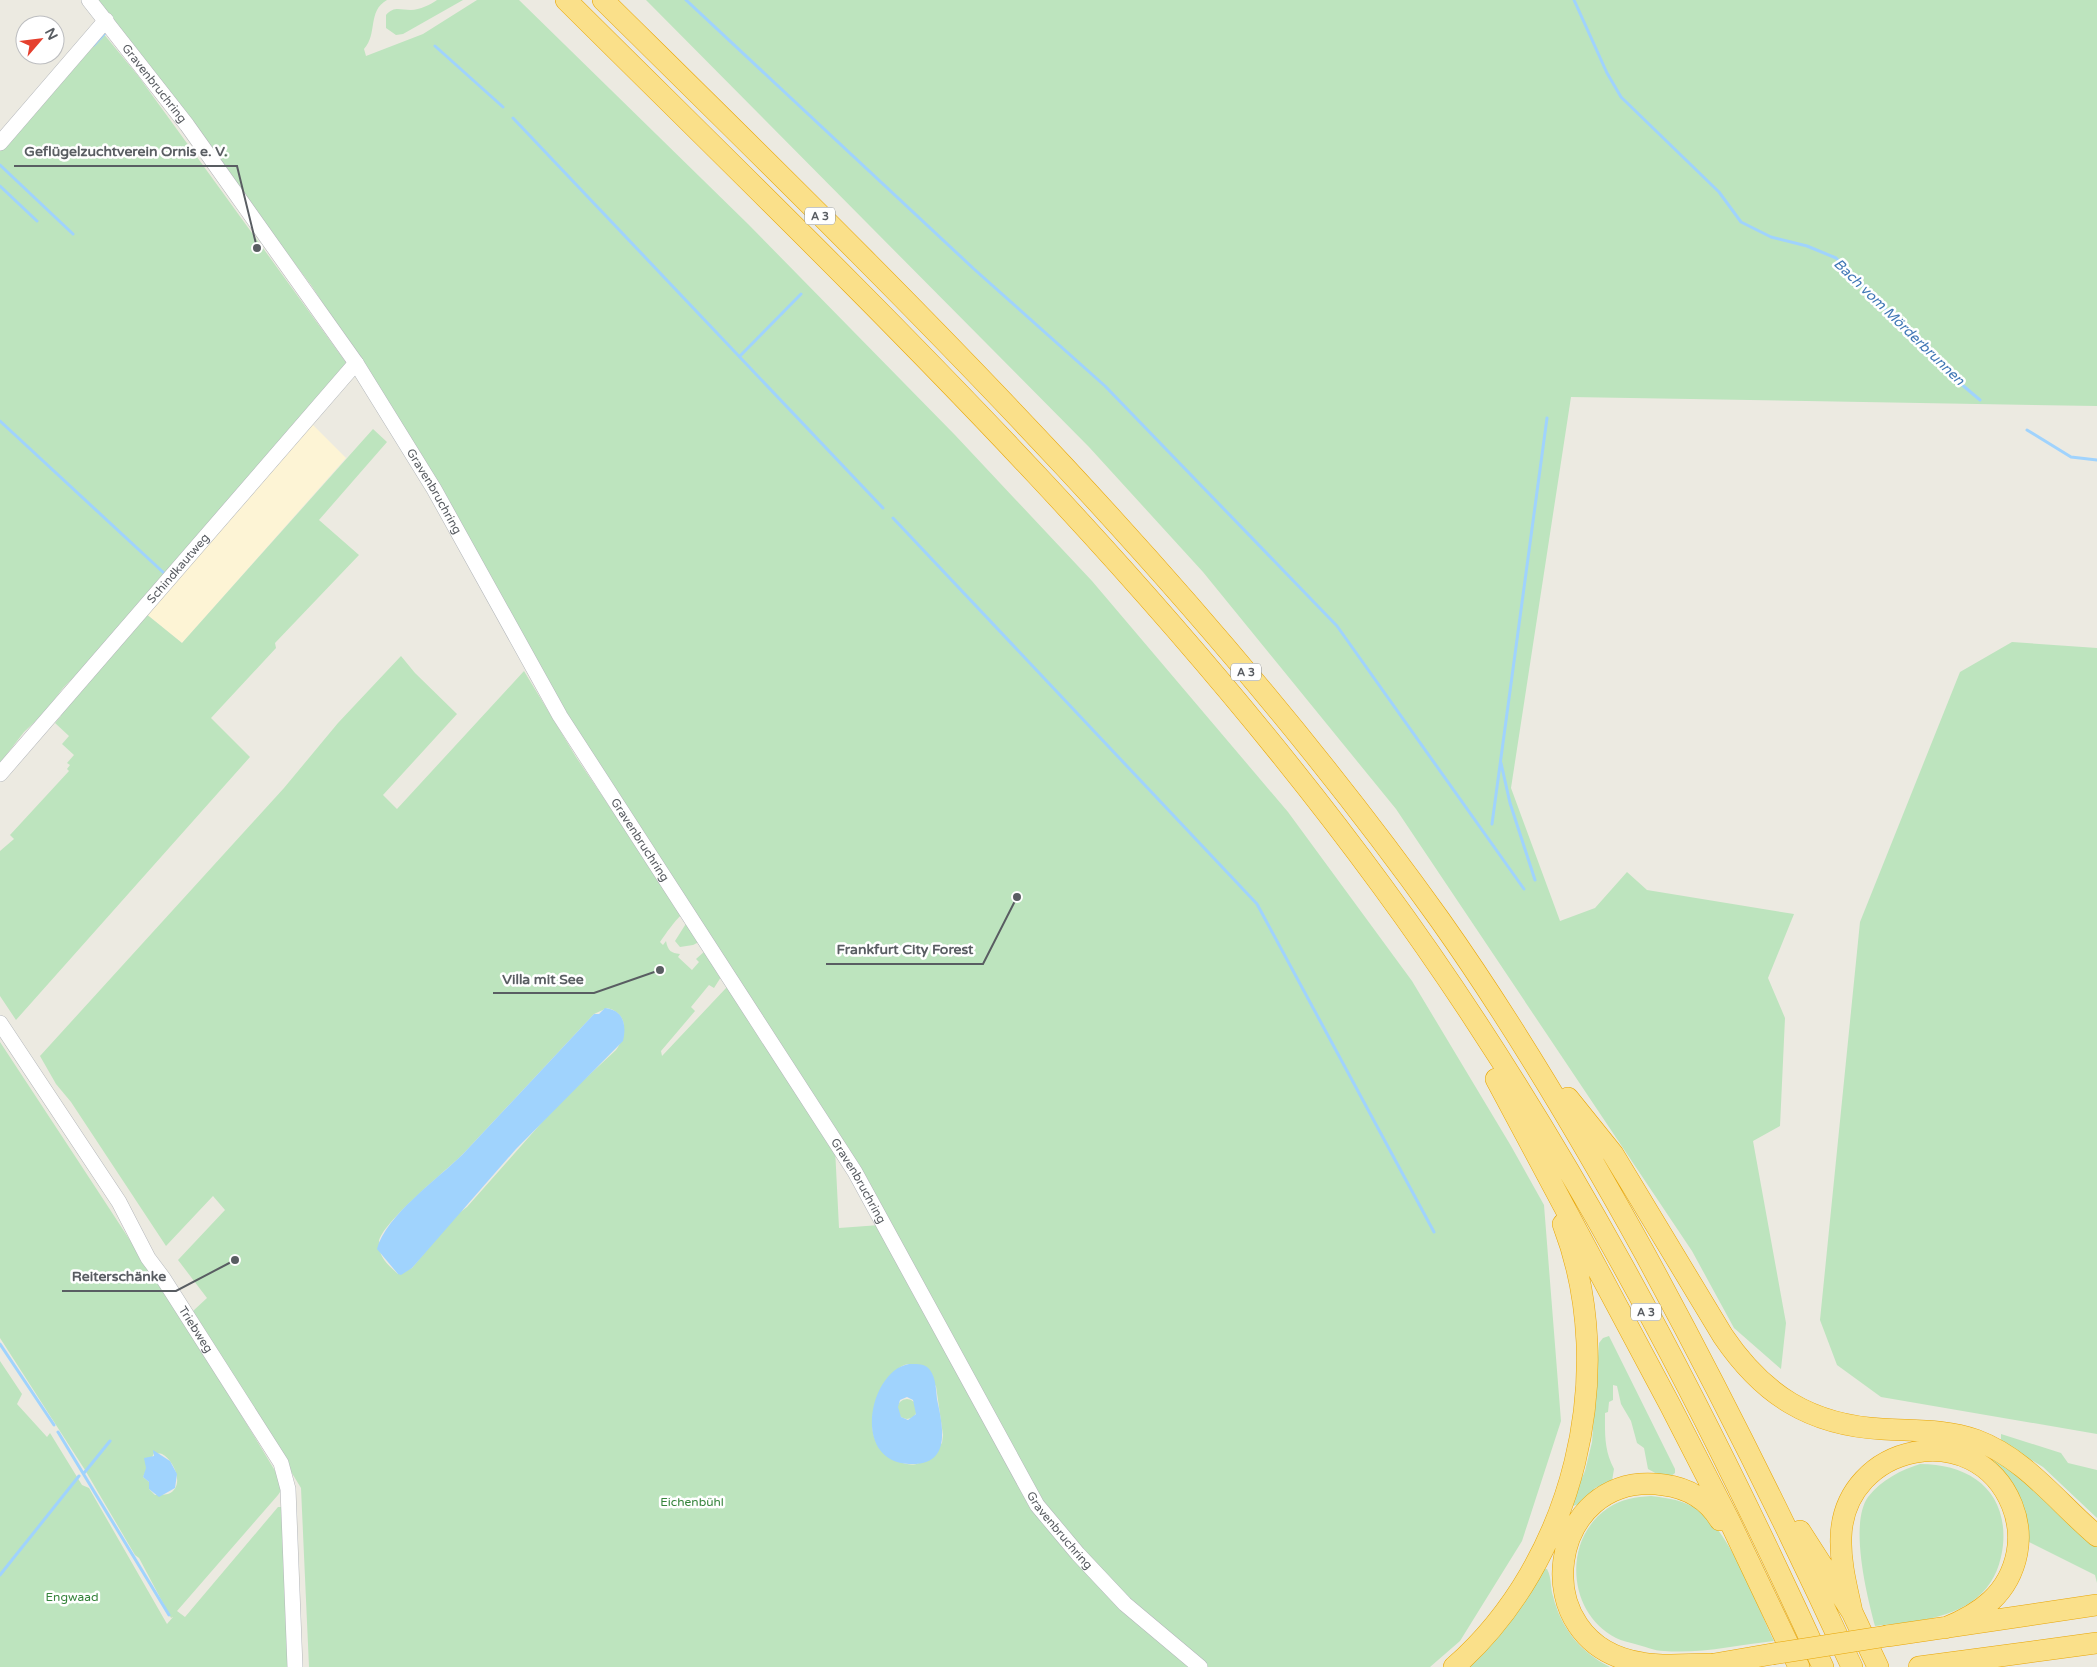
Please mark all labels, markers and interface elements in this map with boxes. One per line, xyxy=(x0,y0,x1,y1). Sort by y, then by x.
north arrow xyxy=(15,15,65,65)
text: N xyxy=(41,25,61,43)
street label: Gravenbruchring xyxy=(119,41,190,126)
callout: Geflügelzuchtverein Ornis e. V. xyxy=(14,137,237,166)
text: Geflügelzuchtverein Ornis e. V. xyxy=(24,143,228,160)
road number: A 3 xyxy=(805,208,835,225)
water label: Bach vom Mörderbrunnen xyxy=(1830,255,1968,389)
street label: Gravenbruchring xyxy=(404,446,465,536)
street label: Schindkautweg xyxy=(144,531,212,606)
road number: A 3 xyxy=(1231,664,1261,680)
street label: Gravenbruchring xyxy=(608,796,672,884)
callout: Frankfurt City Forest xyxy=(826,935,983,964)
text: Frankfurt City Forest xyxy=(837,941,974,958)
callout: Villa mit See xyxy=(493,964,594,993)
text: Villa mit See xyxy=(502,971,584,988)
street label: Gravenbruchring xyxy=(828,1136,889,1226)
callout: Reiterschänke xyxy=(62,1262,176,1291)
text: Reiterschänke xyxy=(72,1268,166,1285)
street label: Triebweg xyxy=(176,1304,216,1355)
road number: A 3 xyxy=(1631,1304,1661,1320)
street label: Gravenbruchring xyxy=(1024,1489,1096,1572)
park label: Eichenbühl xyxy=(660,1495,724,1509)
park label: Engwaad xyxy=(46,1590,98,1604)

